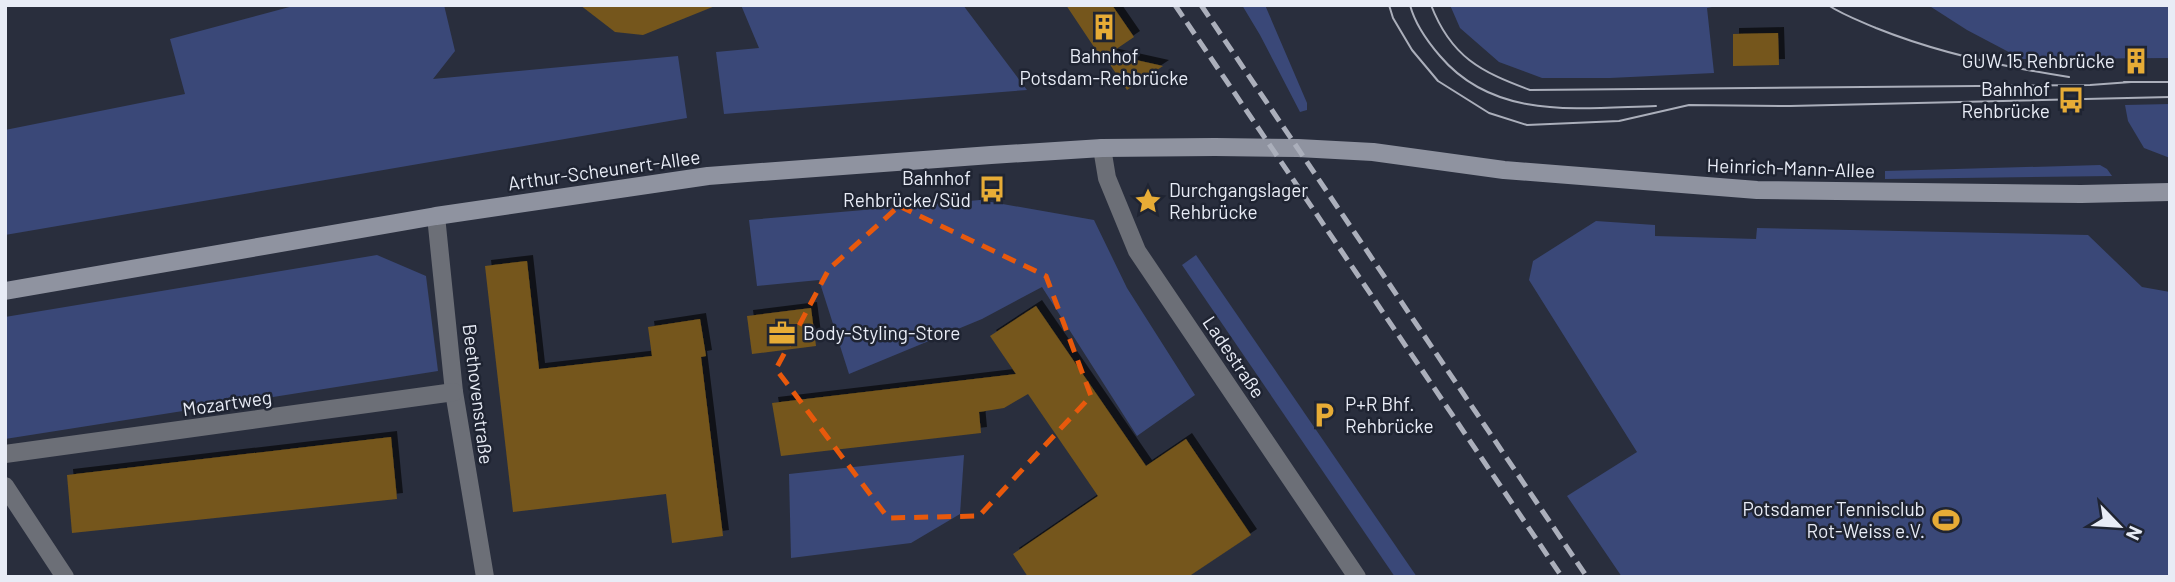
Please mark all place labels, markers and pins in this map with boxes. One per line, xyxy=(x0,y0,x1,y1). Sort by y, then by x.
building icon: Bahnhof Potsdam-Rehbrücke xyxy=(1089,12,1119,42)
place label: Bahnhof Potsdam-Rehbrücke xyxy=(1020,44,1188,89)
building icon: GUW 15 Rehbrücke xyxy=(2121,46,2151,76)
place label: GUW 15 Rehbrücke xyxy=(1962,49,2115,72)
place label: Bahnhof Rehbrücke xyxy=(1961,77,2050,122)
bus stop icon: Bahnhof Rehbrücke xyxy=(2056,85,2086,115)
place label: Bahnhof Rehbrücke/Süd xyxy=(843,166,971,211)
bus stop icon: Bahnhof Rehbrücke/Süd xyxy=(977,174,1007,204)
place label: Durchgangslager Rehbrücke xyxy=(1169,178,1308,223)
place icon: Durchgangslager Rehbrücke xyxy=(1133,186,1163,216)
office icon: Body-Styling-Store xyxy=(767,318,797,348)
place label: Body-Styling-Store xyxy=(803,321,961,344)
place label: P+R Bhf. Rehbrücke xyxy=(1345,392,1434,437)
parking icon: P+R Bhf. Rehbrücke xyxy=(1309,400,1339,430)
place label: Potsdamer Tennisclub Rot-Weiss e.V. xyxy=(1742,497,1925,542)
sports icon: Potsdamer Tennisclub Rot-Weiss e.V. xyxy=(1931,505,1961,535)

